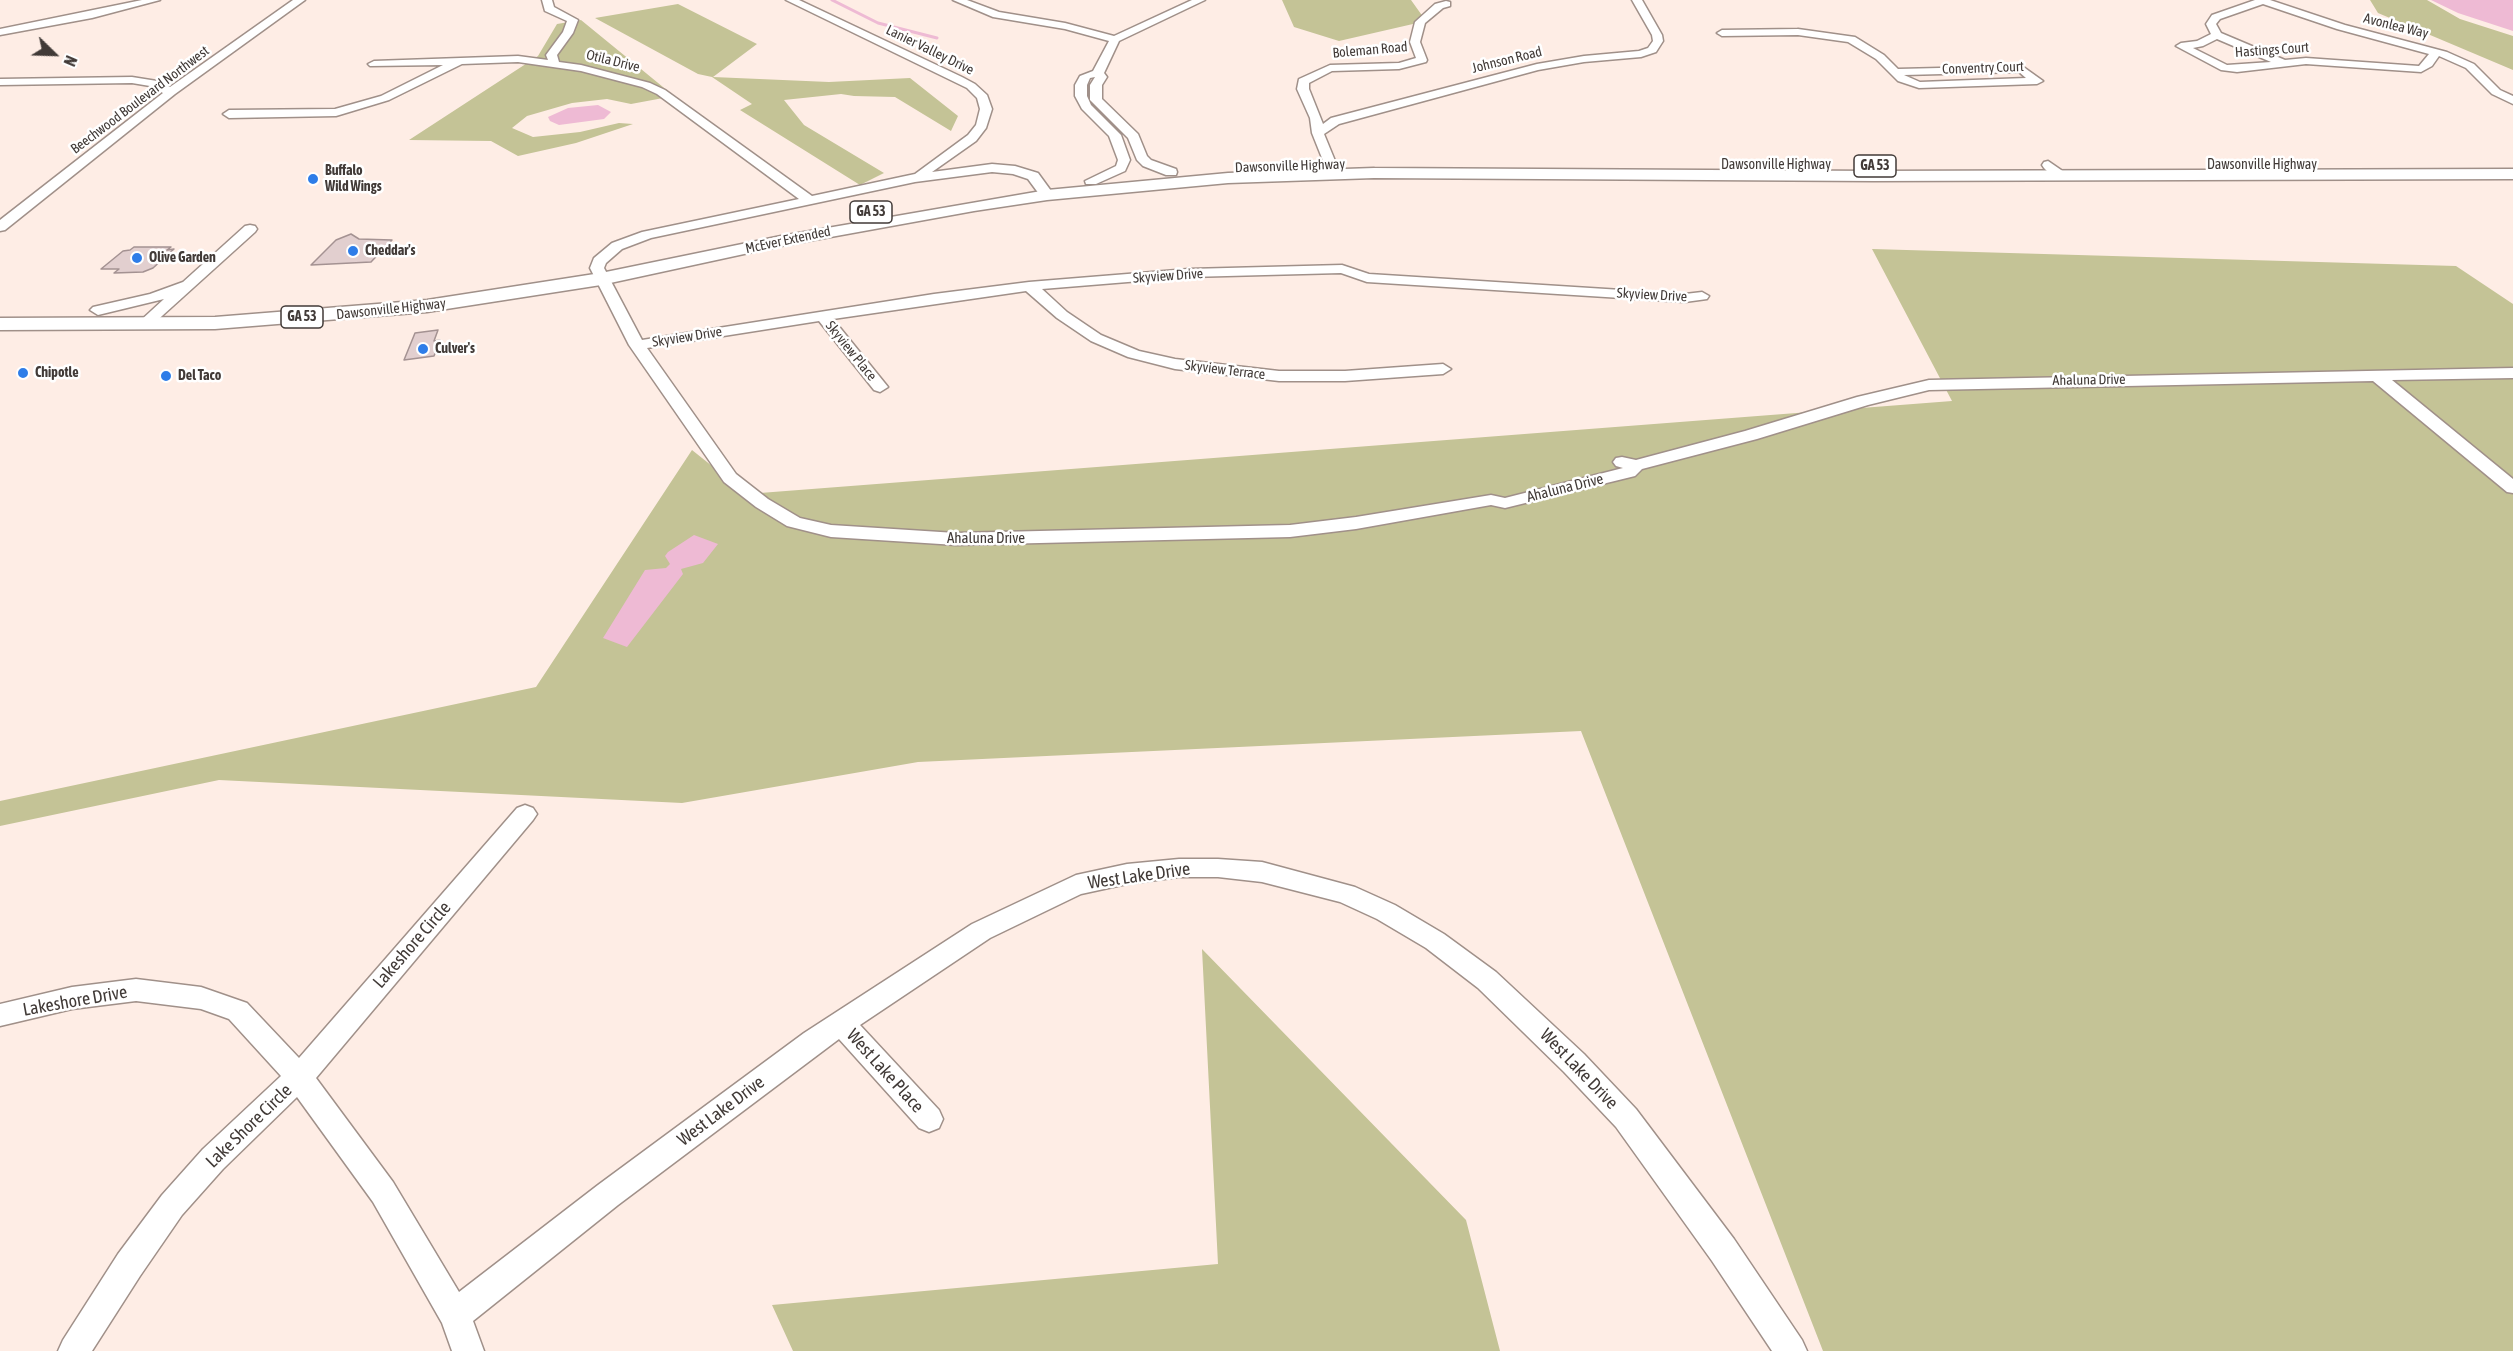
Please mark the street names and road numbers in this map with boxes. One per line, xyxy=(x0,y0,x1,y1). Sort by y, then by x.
street label: Avonlea Way xyxy=(2362,10,2430,42)
street label: Lanier Valley Drive xyxy=(883,21,977,79)
street label: Boleman Road xyxy=(1332,38,1408,62)
street label: Hastings Court xyxy=(2234,39,2310,61)
street label: Beechwood Boulevard Northwest xyxy=(68,42,212,158)
street label: Johnson Road xyxy=(1470,43,1544,77)
street label: Otila Drive xyxy=(584,46,642,76)
street label: Conventry Court xyxy=(1942,58,2024,78)
road number: GA 53 xyxy=(1854,155,1896,177)
street label: Dawsonville Highway xyxy=(1235,156,1345,176)
street label: Dawsonville Highway xyxy=(1721,157,1831,173)
street label: Dawsonville Highway xyxy=(2207,157,2317,173)
road number: GA 53 xyxy=(850,201,892,223)
street label: McEver Extended xyxy=(744,223,832,257)
street label: Skyview Drive xyxy=(1132,265,1204,287)
street label: Skyview Drive xyxy=(1616,285,1688,305)
street label: Dawsonville Highway xyxy=(335,295,447,323)
road number: GA 53 xyxy=(281,306,323,328)
street label: Skyview Place xyxy=(822,318,880,384)
street label: Skyview Drive xyxy=(651,323,723,351)
street label: Skyview Terrace xyxy=(1184,357,1266,383)
street label: Ahaluna Drive xyxy=(2052,371,2126,389)
street label: Ahaluna Drive xyxy=(1525,470,1605,506)
street label: Ahaluna Drive xyxy=(947,529,1025,547)
street label: West Lake Drive xyxy=(1086,858,1192,894)
street label: Lakeshore Circle xyxy=(369,897,455,993)
street label: Lakeshore Drive xyxy=(21,981,129,1021)
street label: West Lake Drive xyxy=(1535,1024,1623,1114)
street label: West Lake Place xyxy=(842,1025,928,1117)
street label: West Lake Drive xyxy=(673,1071,769,1151)
street label: Lake Shore Circle xyxy=(202,1080,296,1172)

